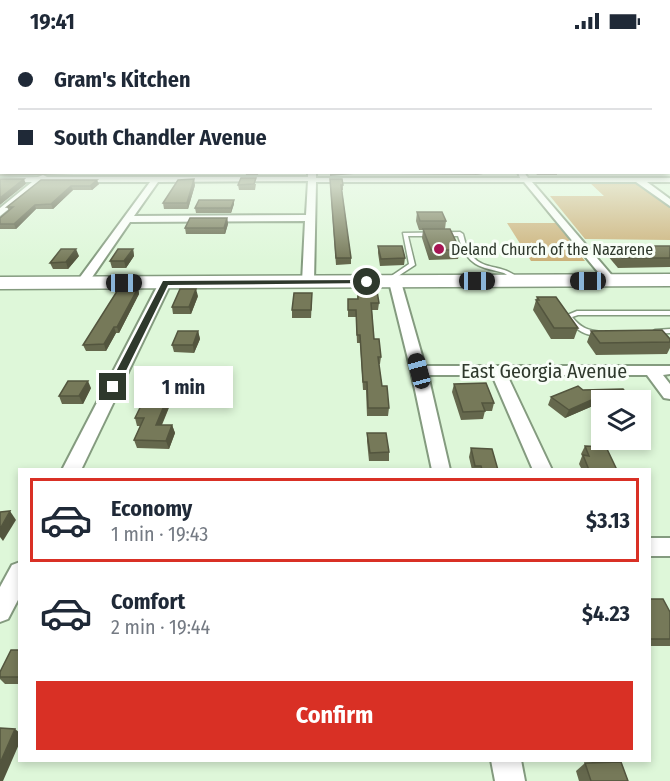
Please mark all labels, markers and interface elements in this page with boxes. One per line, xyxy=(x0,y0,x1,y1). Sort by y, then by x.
text: 19:41 xyxy=(30,8,75,35)
text: Gram's Kitchen xyxy=(54,66,190,93)
text: South Chandler Avenue xyxy=(54,124,267,151)
place label: Deland Church of the Nazarene xyxy=(451,240,653,259)
marker: Deland Church of the Nazarene xyxy=(432,242,446,256)
route start xyxy=(353,268,380,295)
car xyxy=(459,272,495,290)
car xyxy=(570,272,606,290)
car xyxy=(106,274,142,292)
car xyxy=(406,351,432,391)
street label: East Georgia Avenue xyxy=(461,359,627,383)
callout: 1 min xyxy=(134,366,233,408)
route end xyxy=(99,373,126,400)
text: 1 min xyxy=(162,375,205,399)
map controls xyxy=(591,390,651,450)
button: layers xyxy=(591,390,651,450)
icon: car xyxy=(39,493,93,547)
text: Economy xyxy=(111,495,192,522)
text: $3.13 xyxy=(586,507,630,534)
text: 1 min · 19:43 xyxy=(111,522,208,546)
icon: car xyxy=(39,586,93,640)
text: Comfort xyxy=(111,588,185,615)
text: $4.23 xyxy=(582,600,630,627)
text: 2 min · 19:44 xyxy=(111,615,210,639)
button: Confirm xyxy=(36,681,633,750)

